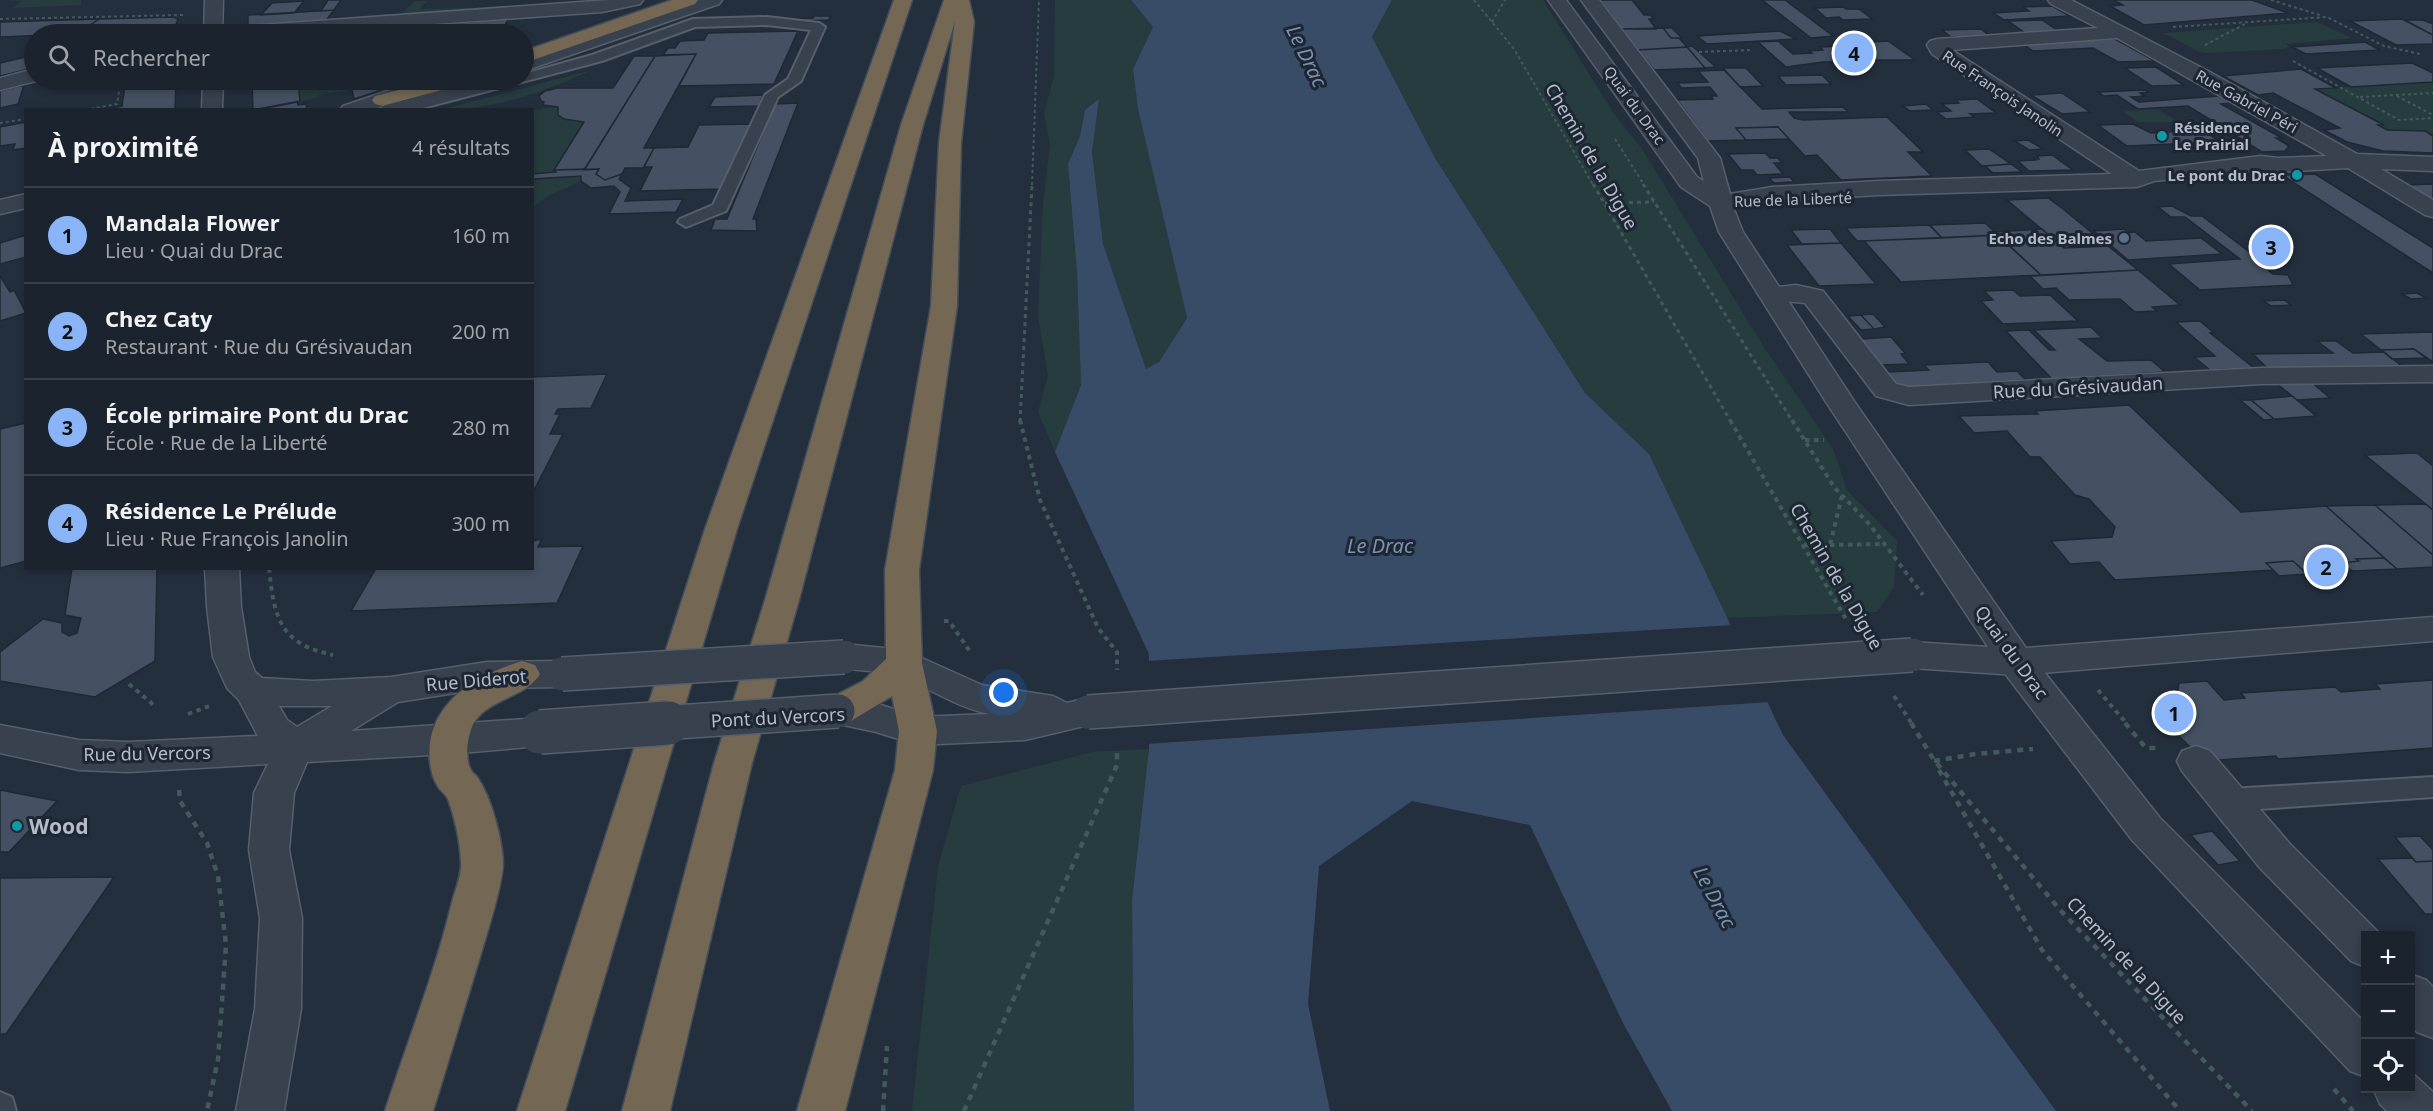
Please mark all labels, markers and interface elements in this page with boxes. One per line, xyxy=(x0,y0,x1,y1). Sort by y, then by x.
water label: Le Drac xyxy=(1280,20,1334,92)
search box xyxy=(24,24,534,90)
pin: 4 xyxy=(1834,31,1874,76)
icon: search xyxy=(45,41,78,74)
text: Rechercher xyxy=(93,42,210,72)
street label: Rue François Janolin xyxy=(1939,45,2067,141)
street label: Quai du Drac xyxy=(1600,62,1670,148)
street label: Rue Gabriel Péri xyxy=(2193,65,2301,137)
street label: Chemin de la Digue xyxy=(1540,78,1644,234)
place label: Résidence Le Prairial xyxy=(2174,117,2250,154)
text: À proximité xyxy=(48,129,199,165)
marker: Résidence Le Prairial xyxy=(2155,129,2169,143)
text: 4 résultats xyxy=(412,134,510,161)
place label: Le pont du Drac xyxy=(2168,165,2285,185)
marker: Le pont du Drac xyxy=(2290,168,2304,182)
street label: Rue de la Liberté xyxy=(1734,187,1852,211)
text: Mandala Flower xyxy=(105,207,280,237)
text: 1 xyxy=(62,222,73,249)
text: 160 m xyxy=(452,222,510,249)
pin: 3 xyxy=(2252,224,2290,270)
place label: Echo des Balmes xyxy=(1988,228,2112,248)
marker: Echo des Balmes xyxy=(2117,231,2131,245)
text: Lieu · Quai du Drac xyxy=(105,237,283,264)
text: Chez Caty xyxy=(105,303,212,333)
text: 2 xyxy=(62,318,73,345)
text: 200 m xyxy=(452,318,510,345)
text: Restaurant · Rue du Grésivaudan xyxy=(105,333,413,360)
street label: Rue du Grésivaudan xyxy=(1992,371,2164,403)
text: École primaire Pont du Drac xyxy=(105,399,409,429)
text: 3 xyxy=(62,414,73,441)
text: 280 m xyxy=(452,414,510,441)
text: École · Rue de la Liberté xyxy=(105,429,328,456)
text: Résidence Le Prélude xyxy=(105,495,337,525)
street label: Chemin de la Digue xyxy=(1785,498,1889,654)
text: 4 xyxy=(62,510,73,537)
text: 300 m xyxy=(452,510,510,537)
text: Lieu · Rue François Janolin xyxy=(105,525,349,552)
water label: Le Drac xyxy=(1347,532,1414,559)
pin: 2 xyxy=(2306,544,2346,590)
street label: Quai du Drac xyxy=(1970,600,2054,704)
street label: Rue Diderot xyxy=(425,664,528,696)
your location xyxy=(989,678,1018,707)
pin: 1 xyxy=(2154,690,2194,736)
street label: Pont du Vercors xyxy=(710,702,846,732)
street label: Rue du Vercors xyxy=(83,740,211,766)
place label: Wood xyxy=(29,812,88,840)
marker: Wood xyxy=(10,819,24,833)
water label: Le Drac xyxy=(1688,861,1743,933)
street label: Chemin de la Digue xyxy=(2062,891,2192,1029)
map controls xyxy=(2361,931,2415,1093)
button: + xyxy=(2361,931,2415,985)
button: − xyxy=(2361,985,2415,1039)
button: locate xyxy=(2361,1039,2415,1093)

